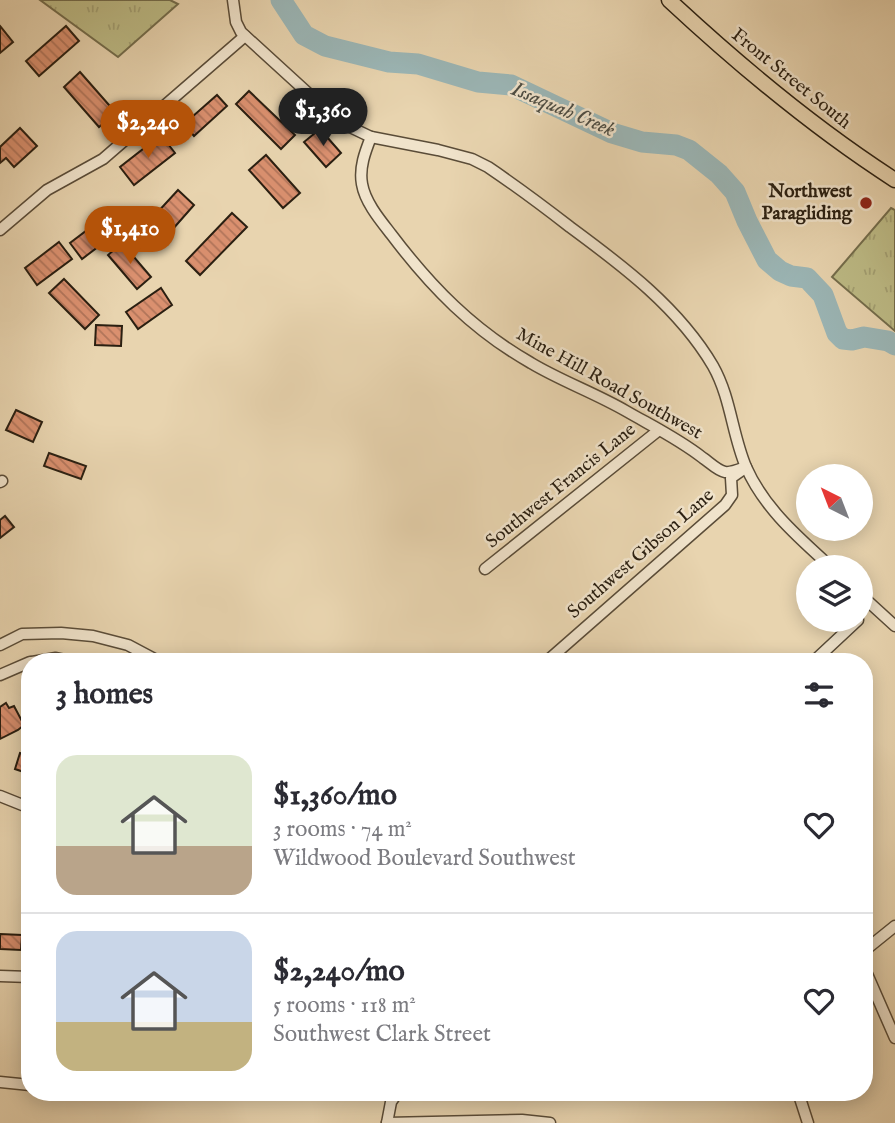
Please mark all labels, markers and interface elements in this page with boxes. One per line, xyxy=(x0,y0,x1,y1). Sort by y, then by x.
street label: Front Street South xyxy=(726,23,856,135)
water label: Issaquah Creek xyxy=(506,76,619,144)
pin: $1,360 xyxy=(266,88,380,148)
text: $1,360 xyxy=(294,96,352,125)
pin: $2,240 xyxy=(91,100,205,160)
text: $2,240 xyxy=(116,108,180,137)
place label: Northwest Paragliding xyxy=(762,180,853,226)
marker: Northwest Paragliding xyxy=(858,195,874,211)
pin: $1,410 xyxy=(73,206,187,266)
text: $1,410 xyxy=(100,214,160,243)
street label: Mine Hill Road Southwest xyxy=(512,323,707,445)
street label: Southwest Francis Lane xyxy=(481,418,641,554)
north arrow xyxy=(796,464,873,541)
map controls xyxy=(796,464,873,632)
street label: Southwest Gibson Lane xyxy=(563,484,719,624)
button: layers xyxy=(796,555,873,632)
text: 3 homes xyxy=(56,676,153,714)
icon: filters xyxy=(800,676,838,714)
text: $1,360/mo xyxy=(273,777,397,815)
icon: home xyxy=(112,783,196,867)
icon: heart xyxy=(800,806,838,844)
text: 3 rooms · 74 m² xyxy=(273,815,412,844)
text: Wildwood Boulevard Southwest xyxy=(273,844,576,873)
text: $2,240/mo xyxy=(273,953,405,991)
icon: home xyxy=(112,959,196,1043)
icon: heart xyxy=(800,982,838,1020)
text: 5 rooms · 118 m² xyxy=(273,991,416,1020)
text: Southwest Clark Street xyxy=(273,1020,491,1049)

